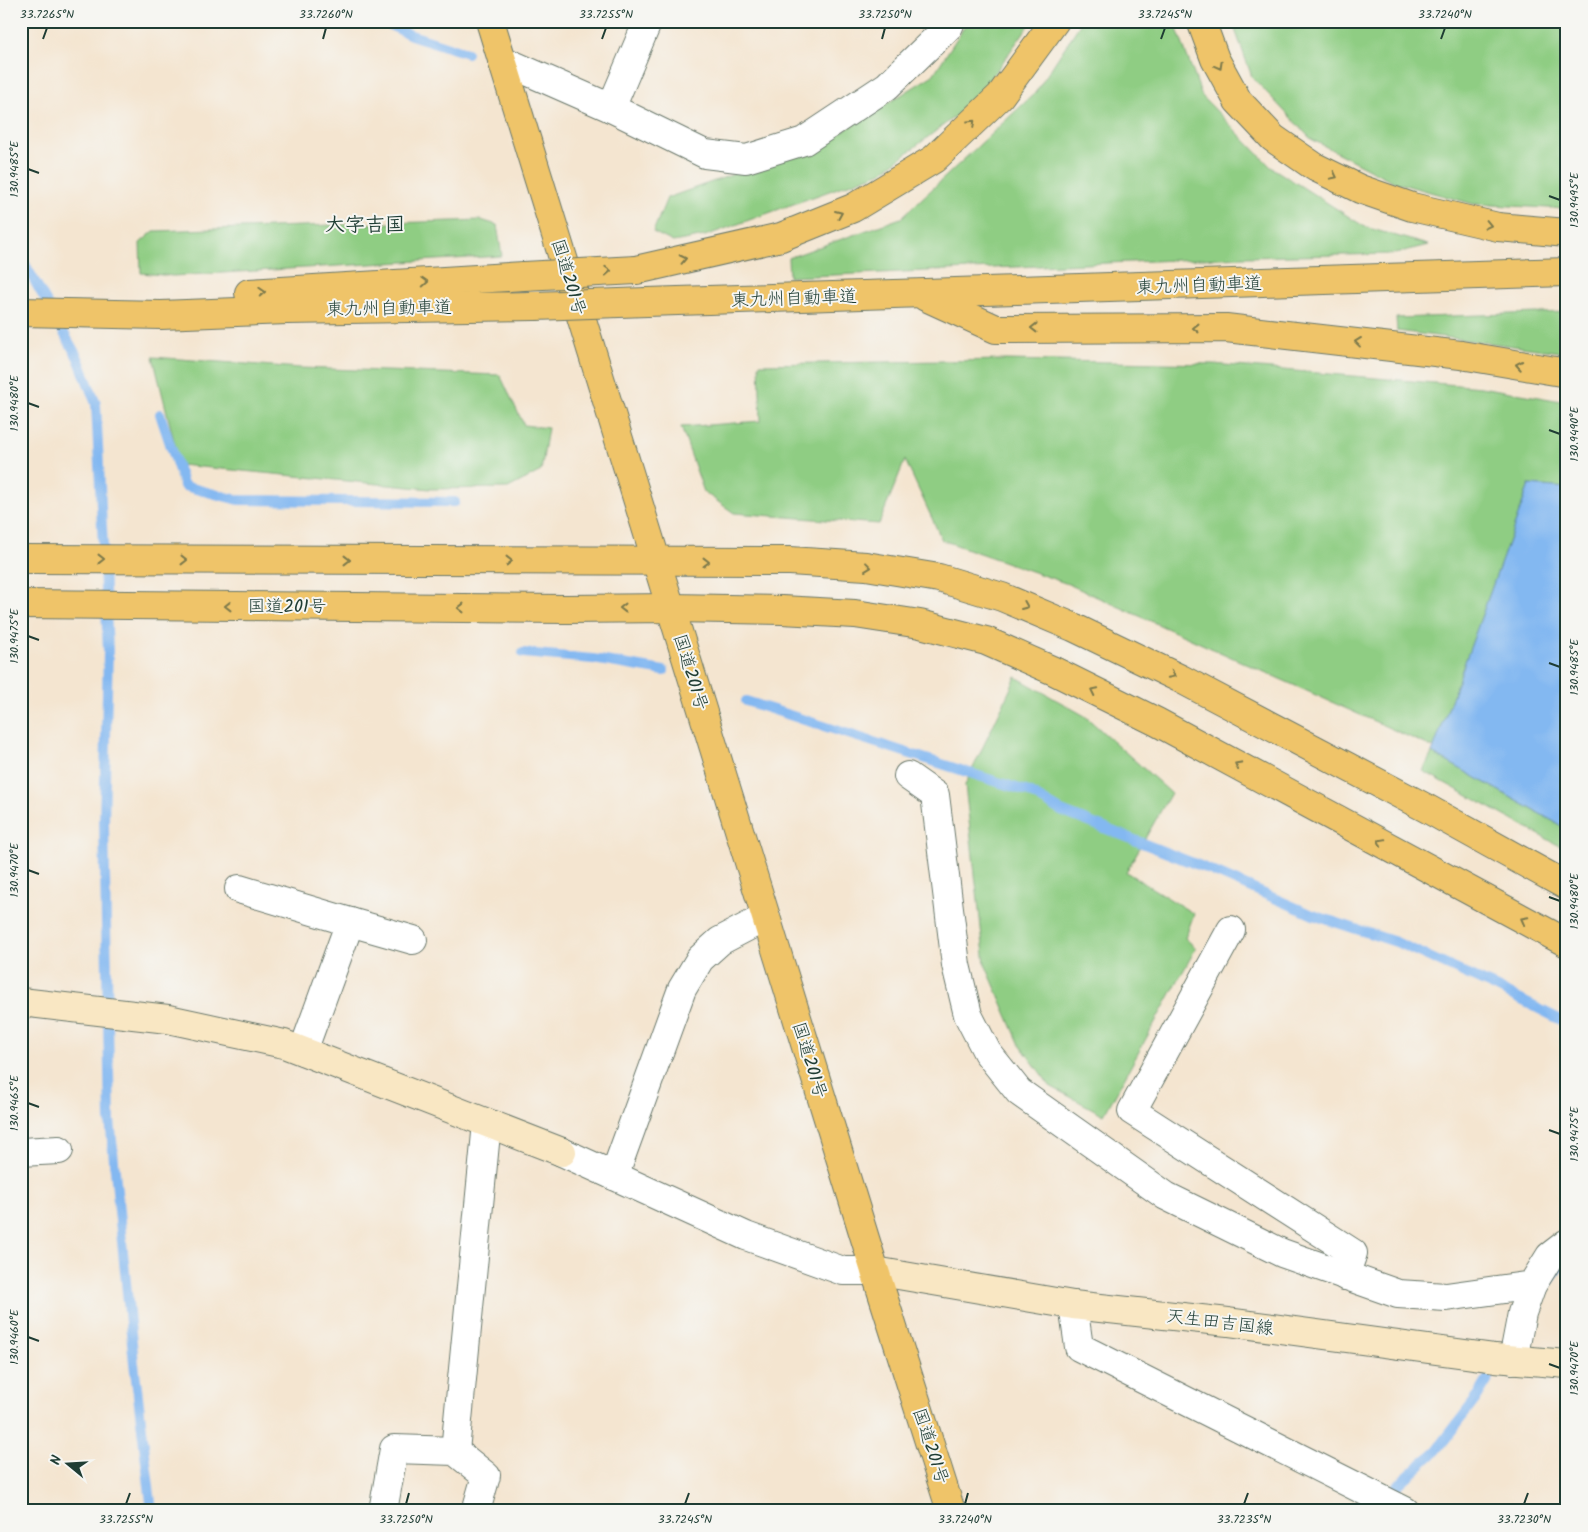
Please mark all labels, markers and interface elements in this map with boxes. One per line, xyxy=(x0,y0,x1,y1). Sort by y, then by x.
text: 33.7265°N xyxy=(20,5,74,24)
text: 33.7260°N xyxy=(299,5,353,24)
text: 33.7255°N xyxy=(579,5,633,24)
text: 33.7250°N xyxy=(858,5,912,24)
text: 33.7245°N xyxy=(1138,5,1192,24)
text: 33.7240°N xyxy=(1418,5,1472,24)
one-way arrow xyxy=(1213,61,1223,70)
one-way arrow xyxy=(966,120,975,129)
text: 130.9485°E xyxy=(5,140,24,197)
one-way arrow xyxy=(1329,170,1338,181)
text: 130.9495°E xyxy=(1565,171,1584,228)
one-way arrow xyxy=(834,209,843,220)
district label: 大字吉国 xyxy=(325,210,405,242)
one-way arrow xyxy=(1484,219,1493,230)
street label: 国道201号 xyxy=(542,235,593,320)
one-way arrow xyxy=(679,254,688,265)
one-way arrow xyxy=(604,266,612,277)
street label: 東九州自動車道 xyxy=(1136,270,1263,303)
one-way arrow xyxy=(421,277,429,288)
street label: 東九州自動車道 xyxy=(731,283,858,316)
one-way arrow xyxy=(259,287,267,298)
street label: 東九州自動車道 xyxy=(326,294,452,325)
one-way arrow xyxy=(1029,323,1037,333)
one-way arrow xyxy=(1192,323,1200,333)
one-way arrow xyxy=(1354,337,1362,348)
one-way arrow xyxy=(1514,361,1523,371)
text: 130.9480°E xyxy=(5,374,24,431)
text: 130.9490°E xyxy=(1565,406,1584,461)
one-way arrow xyxy=(98,554,106,564)
one-way arrow xyxy=(181,554,189,565)
one-way arrow xyxy=(344,555,351,565)
one-way arrow xyxy=(506,556,514,566)
one-way arrow xyxy=(702,557,710,567)
one-way arrow xyxy=(864,561,872,572)
street label: 国道201号 xyxy=(247,593,327,622)
one-way arrow xyxy=(1020,600,1029,611)
one-way arrow xyxy=(224,601,232,611)
one-way arrow xyxy=(456,603,464,613)
one-way arrow xyxy=(619,603,626,613)
text: 130.9475°E xyxy=(5,608,24,664)
street label: 国道201号 xyxy=(664,630,715,715)
text: 130.9485°E xyxy=(1565,638,1584,695)
one-way arrow xyxy=(1167,669,1176,679)
one-way arrow xyxy=(1090,687,1099,697)
one-way arrow xyxy=(1234,762,1243,772)
one-way arrow xyxy=(1377,839,1386,849)
text: 130.9470°E xyxy=(5,842,24,897)
text: 130.9480°E xyxy=(1565,872,1584,929)
one-way arrow xyxy=(1520,916,1529,926)
street label: 国道201号 xyxy=(783,1018,834,1103)
text: 130.9465°E xyxy=(5,1074,24,1131)
text: 130.9475°E xyxy=(1565,1106,1584,1162)
street label: 天生田吉国線 xyxy=(1164,1303,1275,1344)
text: 130.9460°E xyxy=(5,1308,24,1365)
text: 130.9470°E xyxy=(1565,1340,1584,1395)
street label: 国道201号 xyxy=(904,1404,956,1489)
north arrow xyxy=(42,1440,92,1490)
text: N xyxy=(45,1453,68,1468)
text: 33.7255°N xyxy=(99,1510,153,1529)
text: 33.7250°N xyxy=(379,1510,433,1529)
text: 33.7245°N xyxy=(658,1510,712,1529)
text: 33.7240°N xyxy=(938,1510,992,1529)
text: 33.7235°N xyxy=(1217,1510,1271,1529)
text: 33.7230°N xyxy=(1497,1510,1551,1529)

